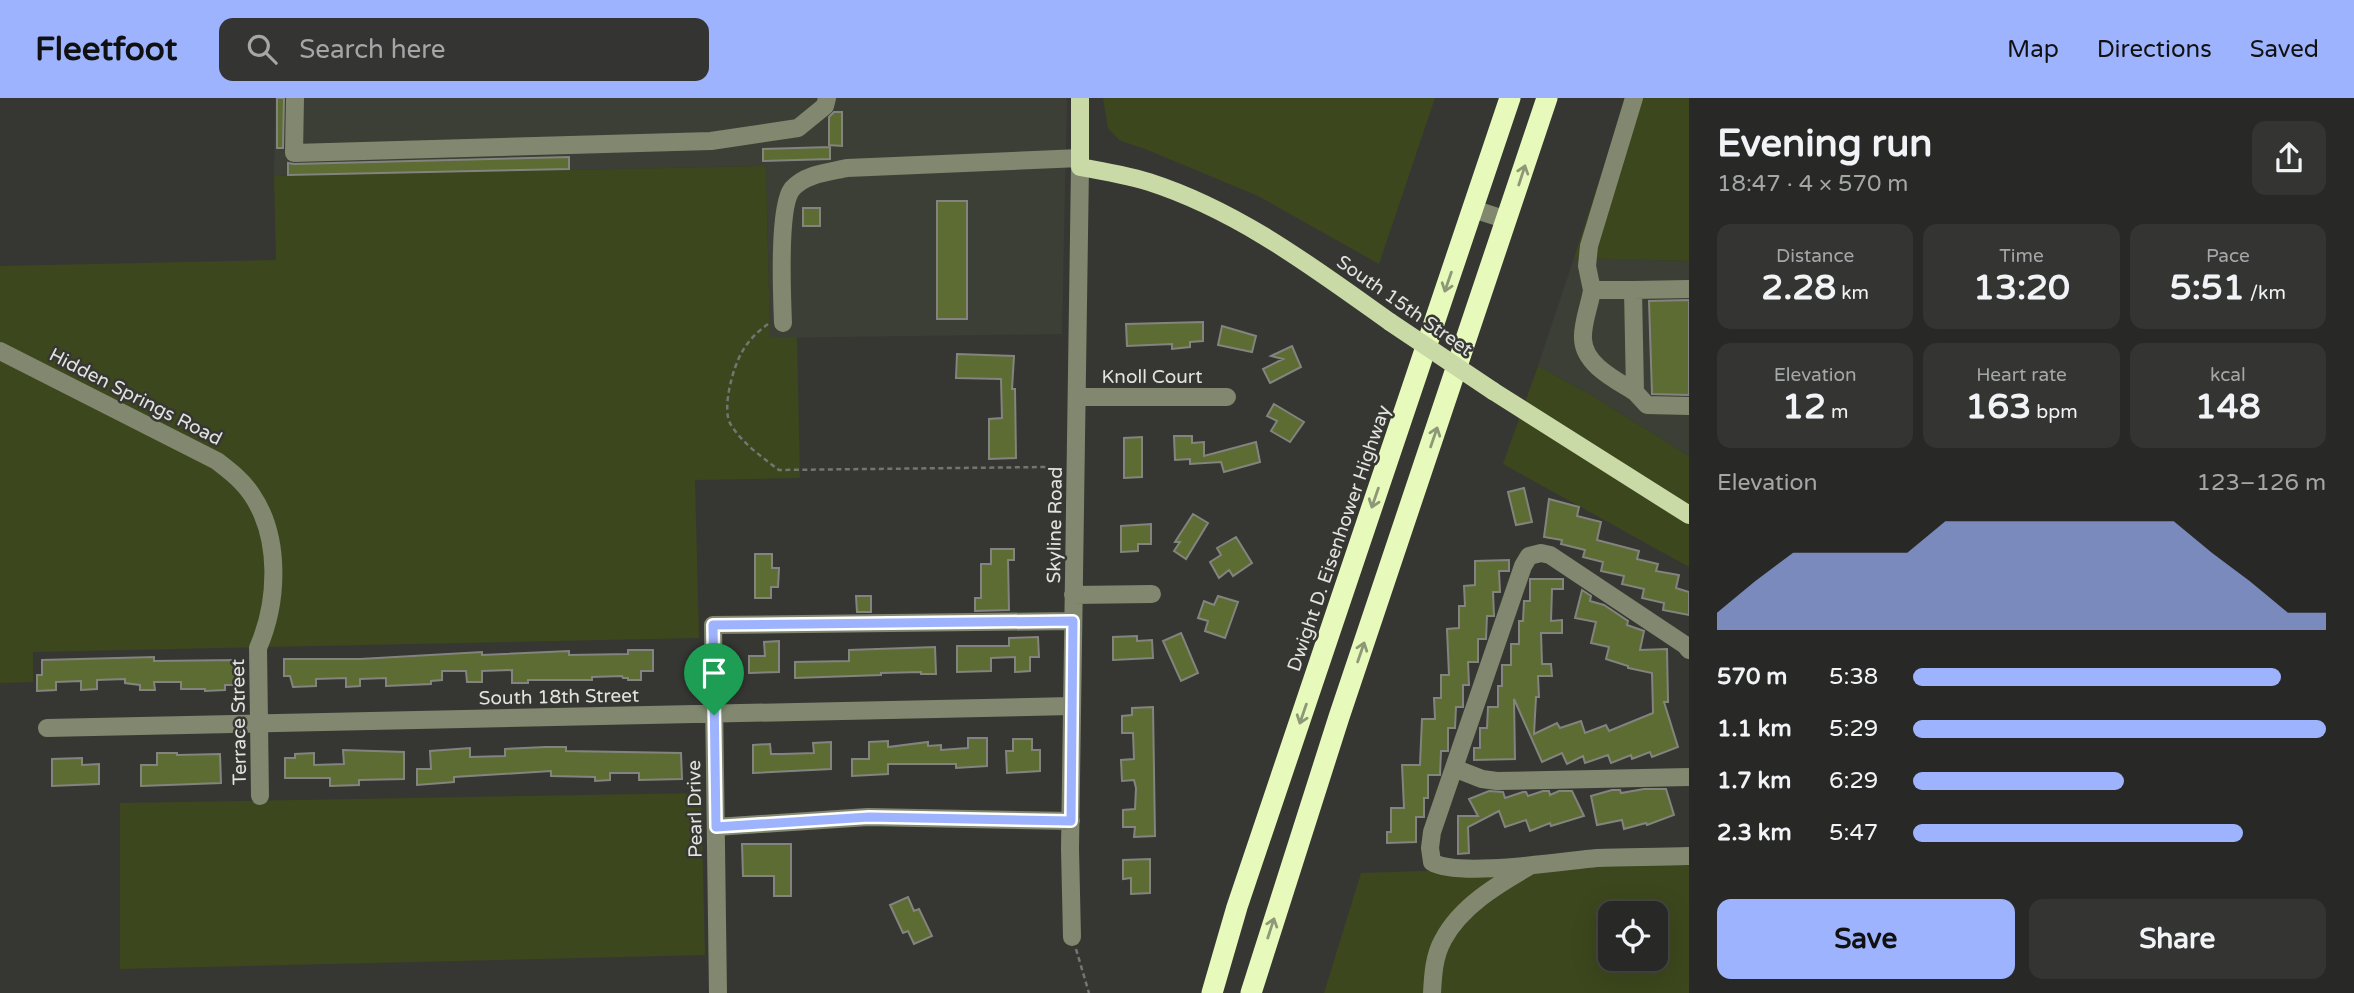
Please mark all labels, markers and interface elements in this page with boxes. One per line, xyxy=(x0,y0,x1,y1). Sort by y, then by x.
search box xyxy=(219,18,709,81)
text: Fleetfoot xyxy=(35,30,177,69)
icon: search xyxy=(243,30,281,68)
text: Search here xyxy=(299,34,445,65)
text: Map xyxy=(2007,35,2059,64)
text: Directions xyxy=(2097,35,2212,64)
text: Saved xyxy=(2250,35,2319,64)
text: Evening run xyxy=(1717,121,1932,167)
button: share xyxy=(2252,121,2326,195)
one-way arrow xyxy=(1517,164,1529,186)
text: 18:47 · 4 × 570 m xyxy=(1717,170,1908,198)
text: Distance xyxy=(1776,245,1854,267)
text: Time xyxy=(1999,245,2044,267)
text: Pace xyxy=(2206,245,2250,267)
street label: South 15th Street xyxy=(1332,251,1476,361)
text: 2.28 xyxy=(1761,267,1836,309)
text: 13:20 xyxy=(1973,267,2070,309)
text: 5:51 xyxy=(2170,267,2245,309)
one-way arrow xyxy=(1441,271,1453,293)
text: km xyxy=(1836,282,1869,304)
text: /km xyxy=(2245,282,2286,304)
street label: Hidden Springs Road xyxy=(45,344,226,450)
text: Elevation xyxy=(1774,364,1857,386)
text: Heart rate xyxy=(1976,364,2067,386)
text: kcal xyxy=(2210,364,2246,386)
street label: Knoll Court xyxy=(1102,366,1202,388)
text: 12 xyxy=(1782,386,1826,428)
text: 163 xyxy=(1965,386,2031,428)
text: 148 xyxy=(2195,386,2261,428)
text: m xyxy=(1826,401,1848,423)
text: bpm xyxy=(2031,401,2078,423)
street label: Dwight D. Eisenhower Highway xyxy=(1283,402,1395,674)
one-way arrow xyxy=(1429,426,1441,448)
street label: Skyline Road xyxy=(1043,467,1067,583)
text: Elevation xyxy=(1717,469,1818,497)
text: 123–126 m xyxy=(2197,469,2326,497)
one-way arrow xyxy=(1368,487,1381,509)
one-way arrow xyxy=(1356,642,1368,664)
pin xyxy=(684,643,744,715)
icon: arrive xyxy=(695,654,733,692)
street label: Terrace Street xyxy=(227,659,251,785)
text: 570 m xyxy=(1717,663,1787,691)
text: 5:38 xyxy=(1829,663,1878,691)
street label: South 18th Street xyxy=(479,685,639,709)
one-way arrow xyxy=(1295,702,1308,724)
text: 1.1 km xyxy=(1717,715,1792,743)
text: 5:29 xyxy=(1829,715,1878,743)
street label: Pearl Drive xyxy=(683,760,707,858)
text: 1.7 km xyxy=(1717,767,1791,795)
text: 6:29 xyxy=(1829,767,1878,795)
text: 2.3 km xyxy=(1717,819,1792,847)
text: 5:47 xyxy=(1829,819,1878,847)
button: Save xyxy=(1717,899,2015,979)
button: Share xyxy=(2029,899,2326,979)
map controls xyxy=(1598,901,1668,971)
button: locate xyxy=(1598,901,1668,971)
one-way arrow xyxy=(1266,917,1278,939)

